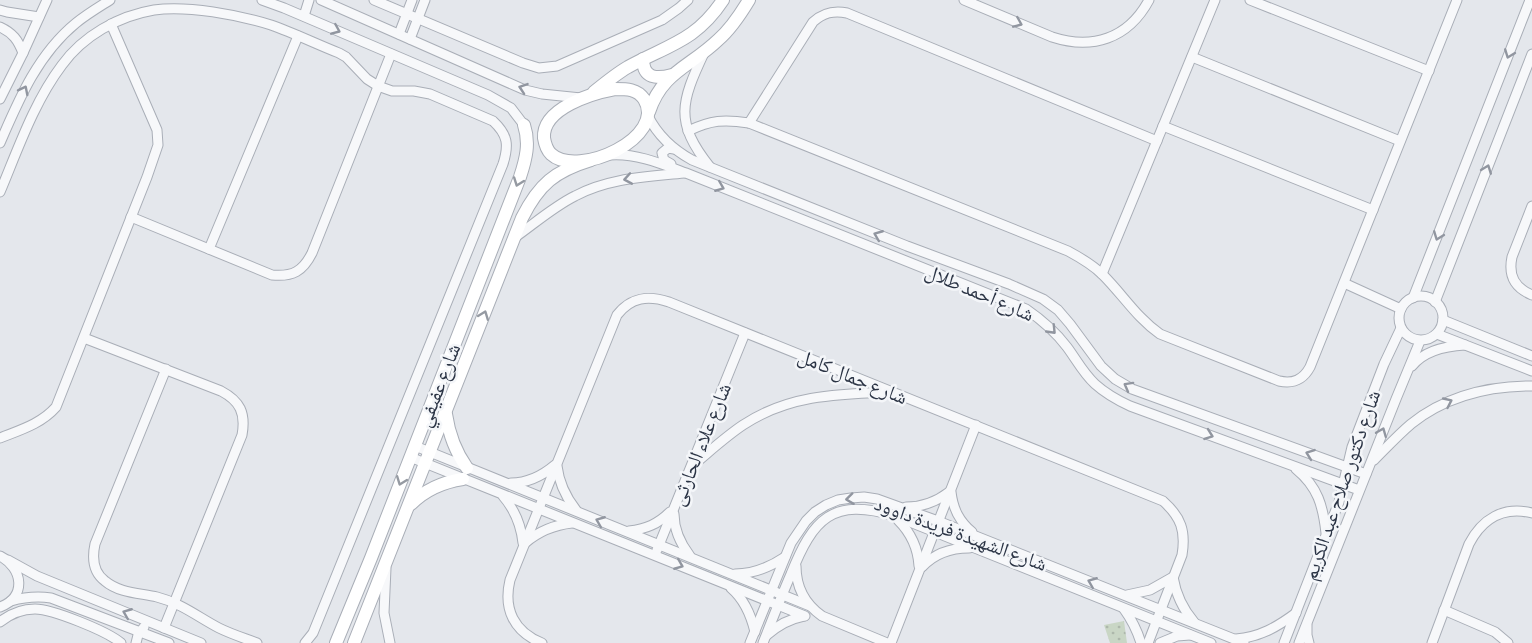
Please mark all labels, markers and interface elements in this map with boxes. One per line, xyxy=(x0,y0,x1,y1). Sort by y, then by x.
one-way arrow xyxy=(1012,16,1023,28)
one-way arrow xyxy=(329,23,340,35)
one-way arrow xyxy=(1504,48,1516,59)
one-way arrow xyxy=(518,83,529,96)
one-way arrow xyxy=(17,85,29,96)
one-way arrow xyxy=(1480,164,1492,175)
one-way arrow xyxy=(623,172,633,185)
one-way arrow xyxy=(513,176,526,186)
one-way arrow xyxy=(714,180,725,192)
one-way arrow xyxy=(873,230,884,242)
one-way arrow xyxy=(1433,230,1445,241)
street label: شارع أحمد طلال xyxy=(921,259,1038,327)
one-way arrow xyxy=(476,310,489,321)
one-way arrow xyxy=(1045,323,1056,334)
street label: شارع عفيفي xyxy=(412,340,469,432)
street label: شارع جمال كامل xyxy=(794,344,911,410)
street label: شارع علاء الحارثى xyxy=(665,379,737,509)
one-way arrow xyxy=(1124,382,1134,393)
street label: شارع دكتور صلاح عبد الكريم xyxy=(1298,387,1387,584)
one-way arrow xyxy=(1442,397,1453,409)
one-way arrow xyxy=(1203,428,1214,440)
one-way arrow xyxy=(1375,428,1387,439)
one-way arrow xyxy=(1306,449,1316,462)
one-way arrow xyxy=(396,474,408,485)
street label: شارع الشهيدة فريدة داوود xyxy=(871,491,1050,577)
one-way arrow xyxy=(845,492,855,504)
one-way arrow xyxy=(596,516,607,528)
one-way arrow xyxy=(673,558,684,570)
one-way arrow xyxy=(1088,577,1099,589)
one-way arrow xyxy=(122,608,133,620)

